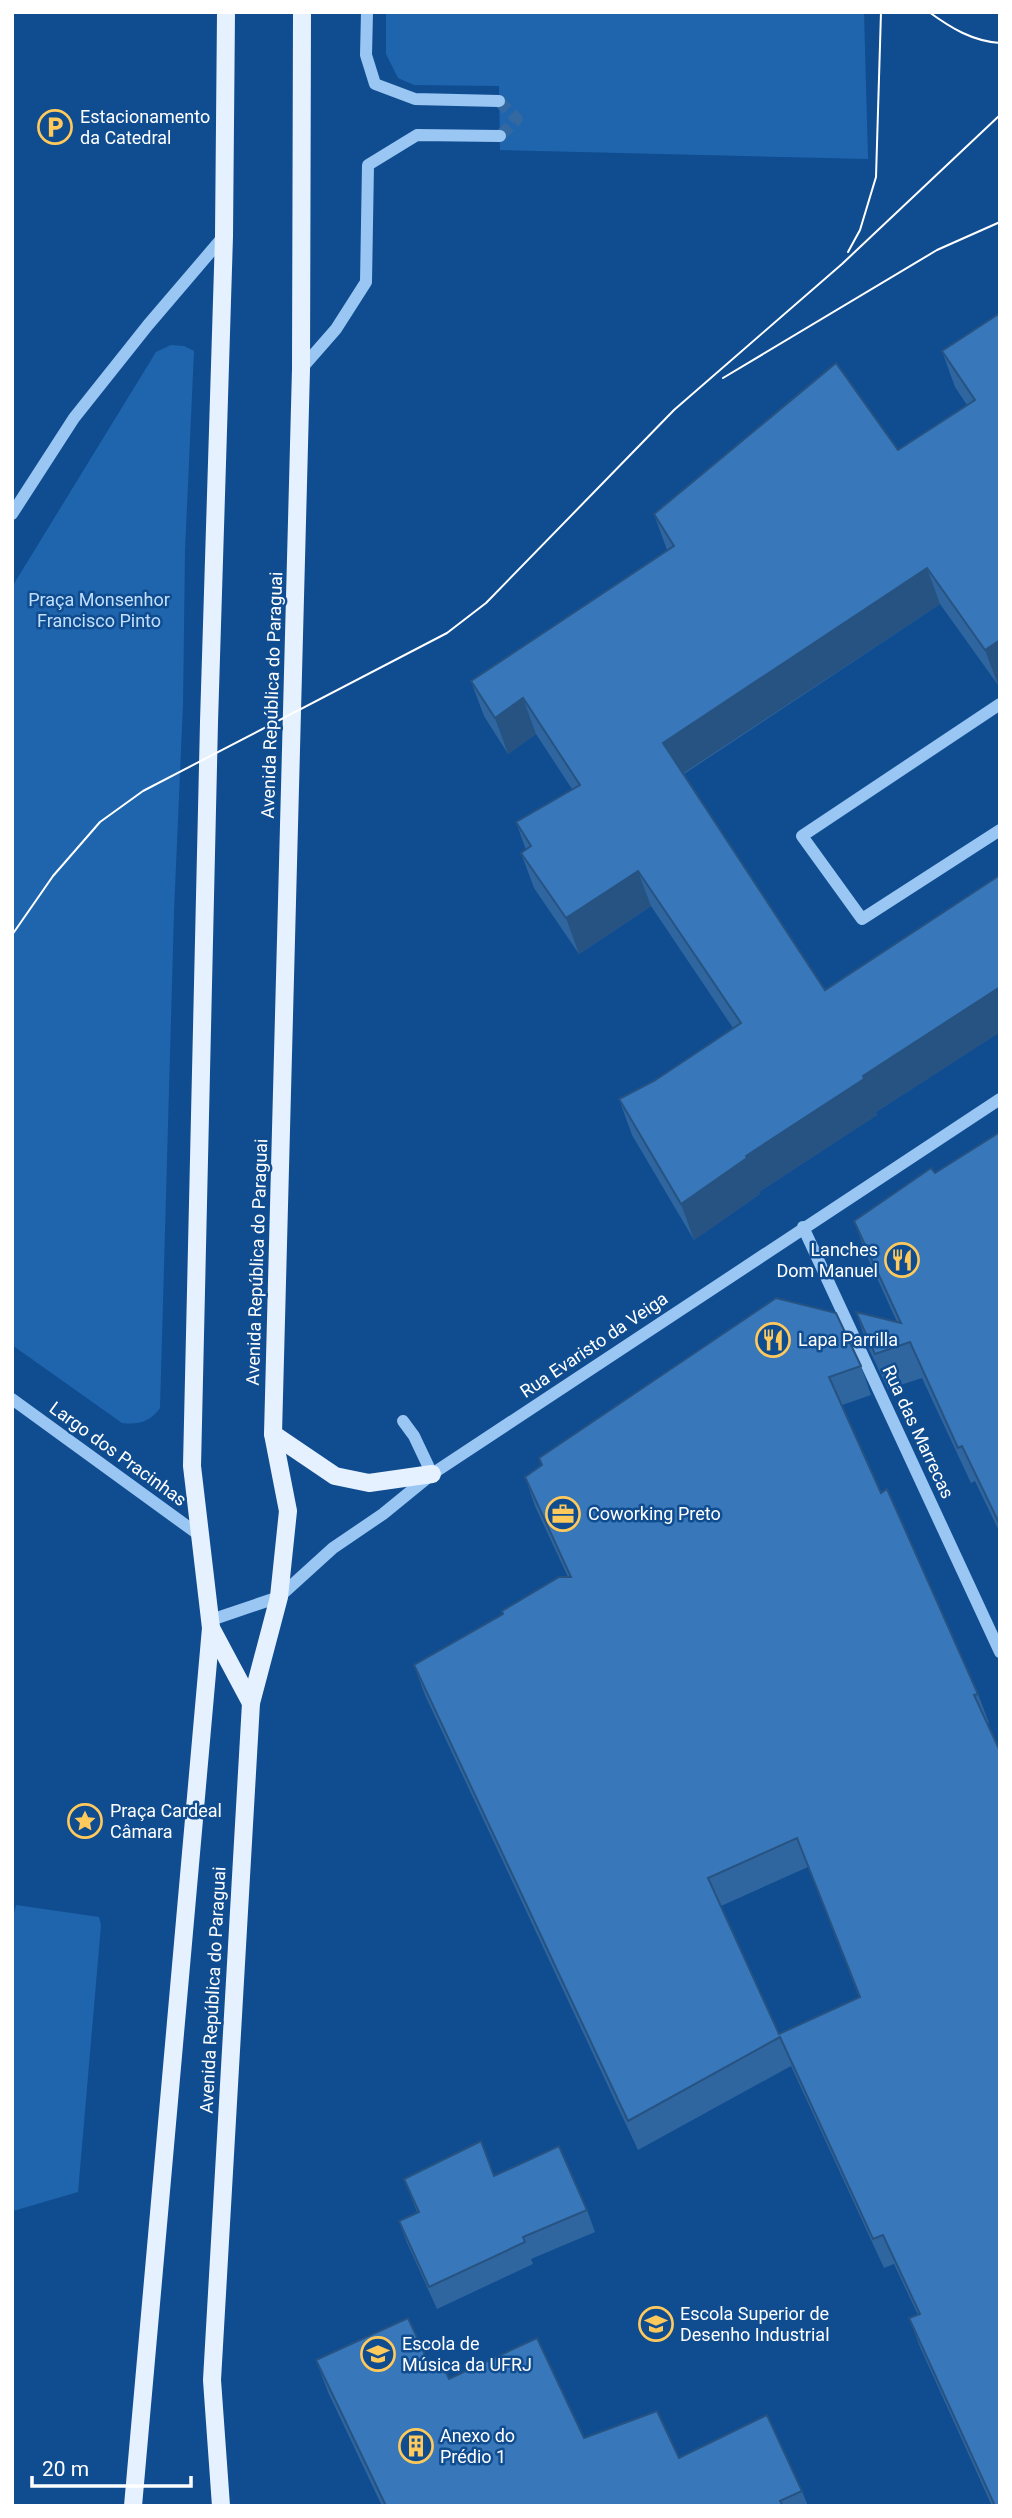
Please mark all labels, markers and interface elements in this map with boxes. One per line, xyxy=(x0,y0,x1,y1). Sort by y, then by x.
place label: Estacionamento da Catedral xyxy=(80,106,210,148)
parking icon: Estacionamento da Catedral xyxy=(36,108,74,146)
street label: Avenida República do Paraguai xyxy=(257,571,286,819)
park label: Praça Monsenhor Francisco Pinto xyxy=(28,589,170,631)
street label: Avenida República do Paraguai xyxy=(242,1138,271,1386)
place label: Lanches Dom Manuel xyxy=(776,1239,878,1281)
restaurant icon: Lanches Dom Manuel xyxy=(883,1241,921,1279)
street label: Rua Evaristo da Veiga xyxy=(516,1287,671,1402)
restaurant icon: Lapa Parrilla xyxy=(754,1321,792,1359)
place label: Lapa Parrilla xyxy=(798,1329,898,1350)
street label: Rua das Marrecas xyxy=(878,1362,959,1502)
street label: Largo dos Pracinhas xyxy=(46,1397,191,1510)
office icon: Coworking Preto xyxy=(544,1495,582,1533)
place label: Coworking Preto xyxy=(588,1503,721,1524)
place label: Praça Cardeal Câmara xyxy=(110,1800,222,1842)
place icon: Praça Cardeal Câmara xyxy=(66,1802,104,1840)
street label: Avenida República do Paraguai xyxy=(196,1866,229,2114)
place label: Escola Superior de Desenho Industrial xyxy=(680,2303,830,2345)
school or university icon: Escola Superior de Desenho Industrial xyxy=(637,2305,675,2343)
place label: Escola de Música da UFRJ xyxy=(402,2333,532,2375)
school or university icon: Escola de Música da UFRJ xyxy=(359,2335,397,2373)
place label: Anexo do Prédio 1 xyxy=(440,2425,515,2467)
building icon: Anexo do Prédio 1 xyxy=(397,2427,435,2465)
scale bar xyxy=(32,2444,191,2488)
text: 20 m xyxy=(42,2457,89,2481)

